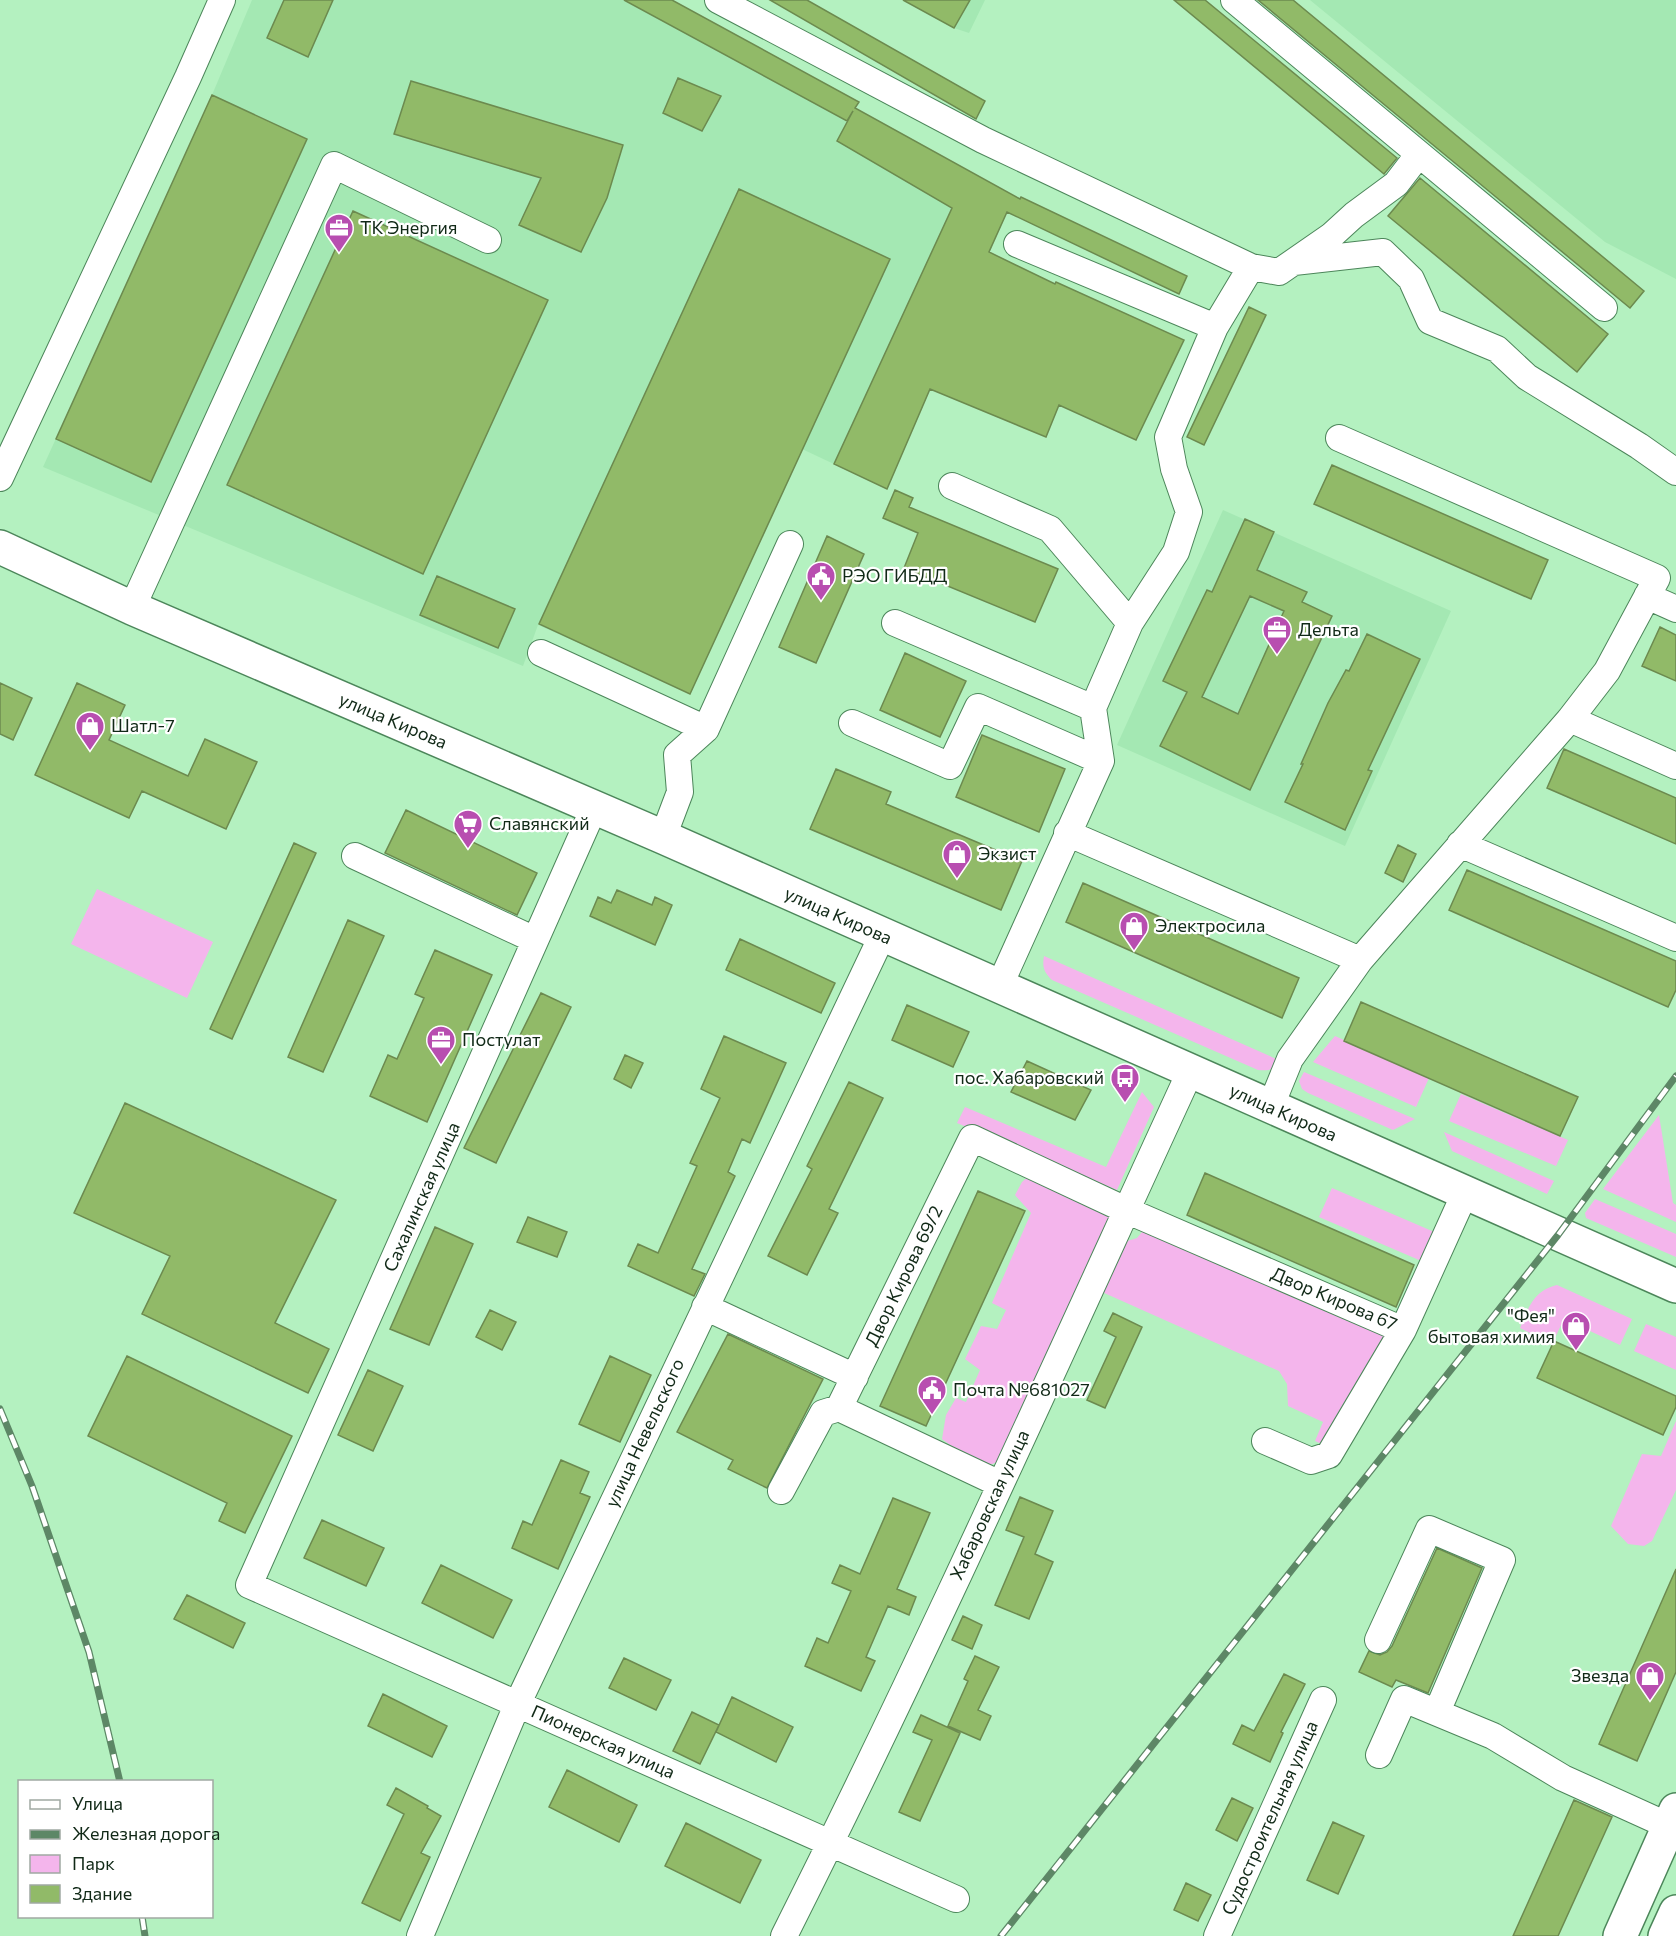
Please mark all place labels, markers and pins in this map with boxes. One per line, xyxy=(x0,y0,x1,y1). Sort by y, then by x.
office icon: ТК Энергия xyxy=(323,212,355,254)
place label: ТК Энергия xyxy=(360,216,457,238)
public building icon: РЭО ГИБДД xyxy=(805,560,837,602)
place label: РЭО ГИБДД xyxy=(842,564,947,586)
office icon: Дельта xyxy=(1261,614,1293,656)
place label: Дельта xyxy=(1298,618,1359,640)
shop icon: Шатл-7 xyxy=(74,710,106,752)
place label: Шатл-7 xyxy=(111,714,175,736)
supermarket icon: Славянский xyxy=(452,808,484,850)
place label: Славянский xyxy=(489,812,590,834)
shop icon: Экзист xyxy=(941,838,973,880)
place label: Экзист xyxy=(978,842,1037,864)
shop icon: Электросила xyxy=(1118,910,1150,952)
place label: Электросила xyxy=(1155,914,1265,936)
office icon: Постулат xyxy=(425,1024,457,1066)
place label: Постулат xyxy=(462,1028,541,1050)
bus stop icon: пос. Хабаровский xyxy=(1109,1062,1141,1104)
place label: пос. Хабаровский xyxy=(955,1066,1104,1088)
place label: "Фея" бытовая химия xyxy=(1428,1304,1555,1347)
shop icon: "Фея" бытовая химия xyxy=(1560,1310,1592,1352)
public building icon: Почта №681027 xyxy=(916,1374,948,1416)
place label: Почта №681027 xyxy=(953,1378,1090,1400)
shop icon: Звезда xyxy=(1634,1660,1666,1702)
place label: Звезда xyxy=(1571,1664,1629,1686)

